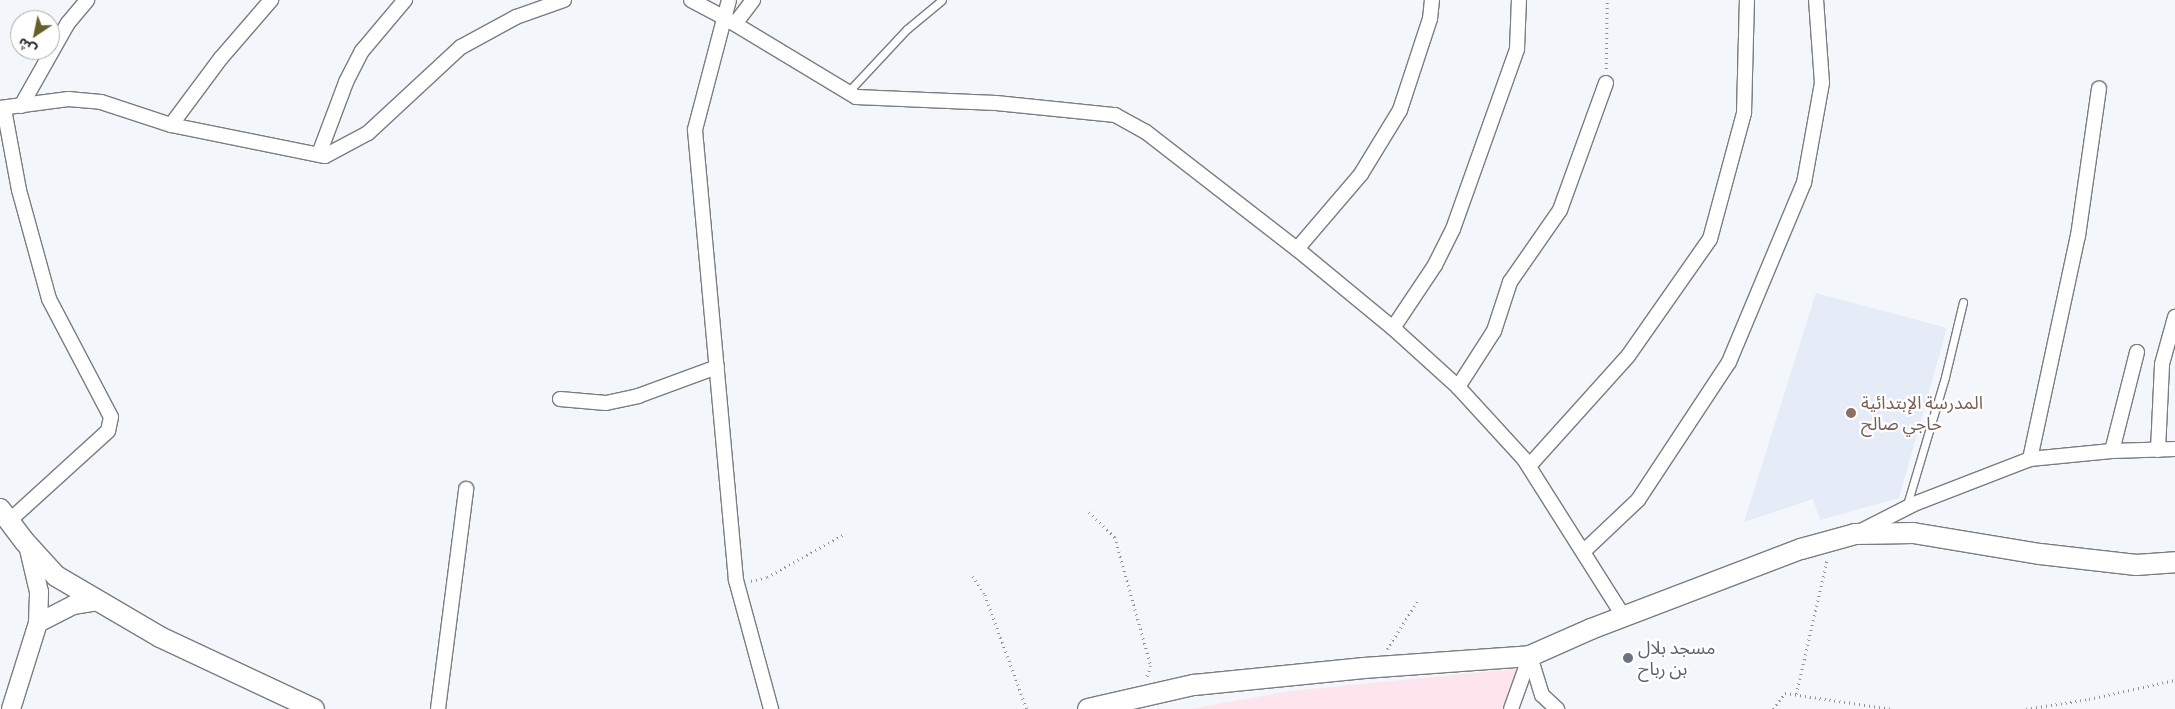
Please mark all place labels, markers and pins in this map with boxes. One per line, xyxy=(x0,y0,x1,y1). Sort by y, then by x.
place label: المدرسة الإبتدائية حاجي صالح xyxy=(1861,392,1983,434)
marker: المدرسة الإبتدائية حاجي صالح xyxy=(1845,407,1857,419)
place label: مسجد بلال بن رباح xyxy=(1638,637,1716,680)
marker: مسجد بلال بن رباح xyxy=(1622,652,1634,664)

